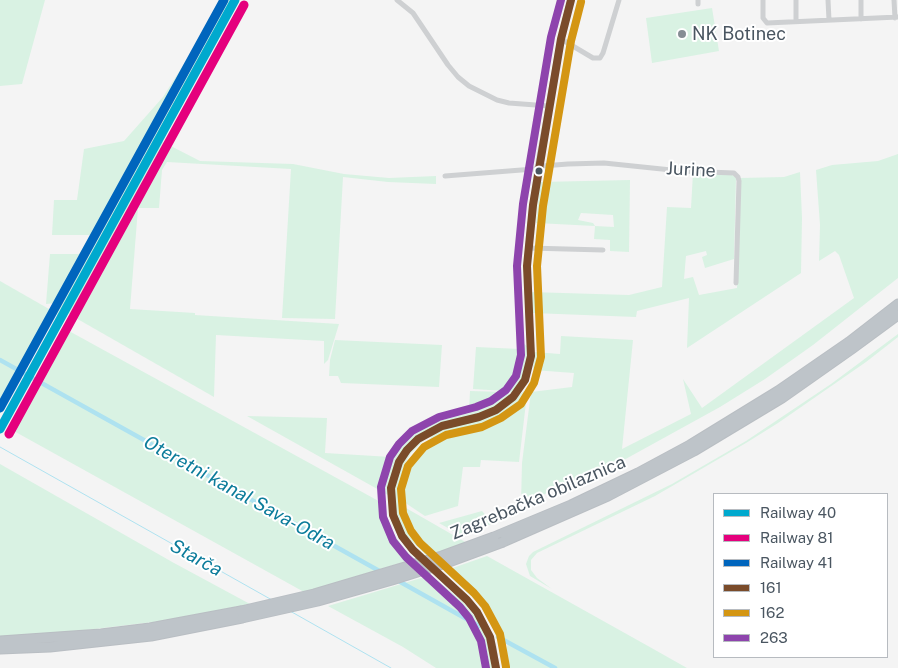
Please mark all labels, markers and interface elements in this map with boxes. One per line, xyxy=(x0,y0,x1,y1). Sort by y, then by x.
place label: NK Botinec xyxy=(692,23,786,45)
marker: NK Botinec xyxy=(676,28,688,40)
street label: Jurine xyxy=(666,158,716,182)
unlabelled marker xyxy=(534,166,544,176)
water label: Oteretni kanal Sava-Odra xyxy=(139,431,339,555)
street label: Zagrebačka obilaznica xyxy=(447,451,629,545)
legend xyxy=(713,493,888,658)
text: Railway 40 xyxy=(760,504,836,521)
text: Railway 81 xyxy=(760,529,833,546)
water label: Starča xyxy=(166,534,226,582)
text: Railway 41 xyxy=(760,554,833,571)
text: 161 xyxy=(760,579,782,596)
text: 162 xyxy=(760,604,784,621)
text: 263 xyxy=(760,629,788,646)

